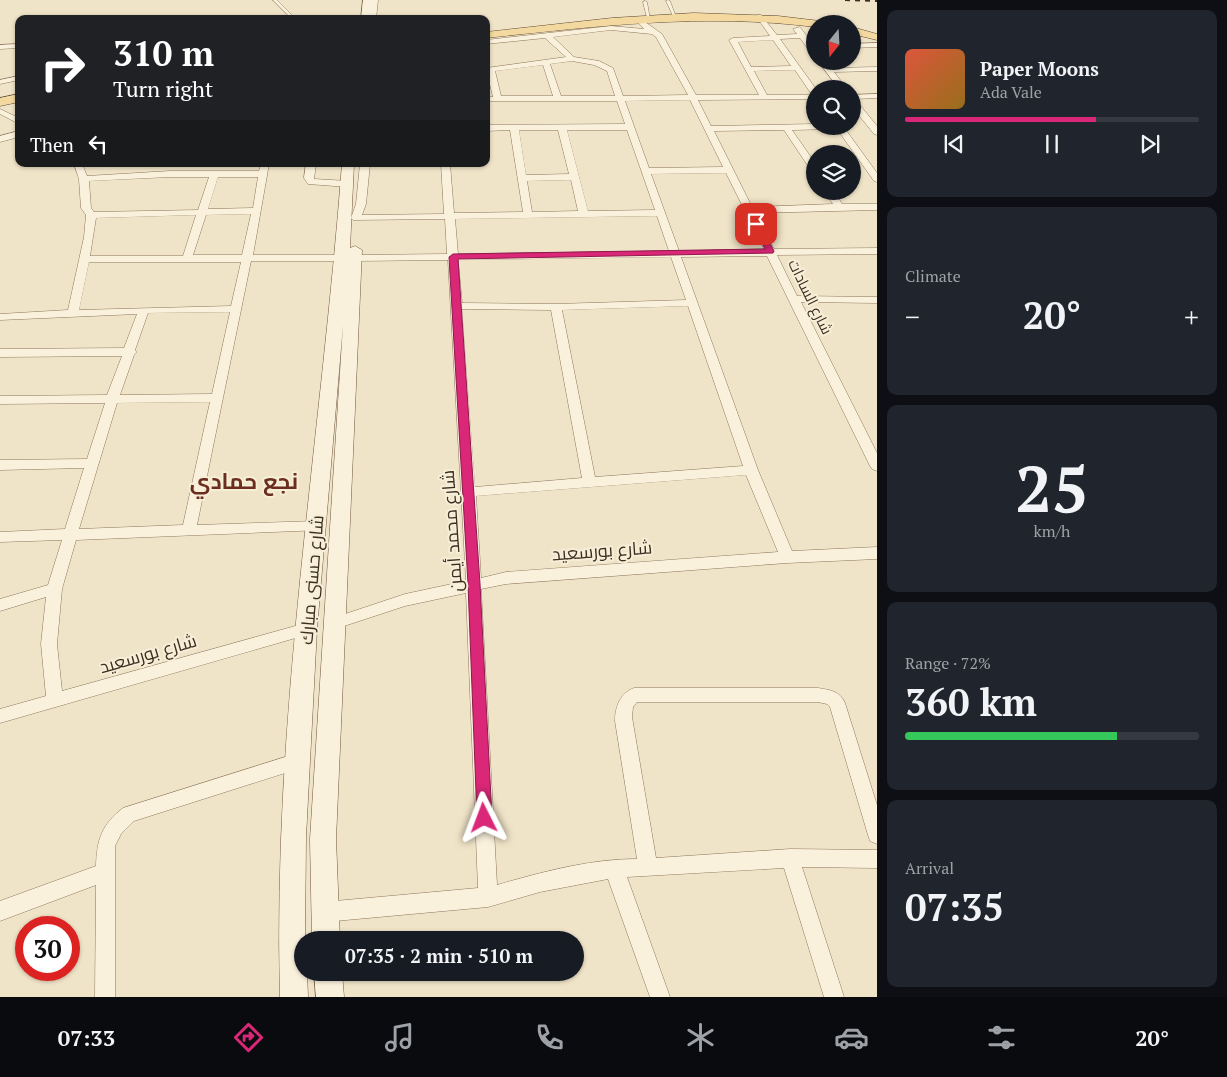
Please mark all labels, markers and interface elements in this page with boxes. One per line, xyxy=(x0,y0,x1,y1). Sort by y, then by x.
north arrow xyxy=(806,15,861,70)
map controls xyxy=(806,15,861,200)
text: 310 m xyxy=(113,30,214,76)
icon: right xyxy=(30,35,95,100)
text: Paper Moons xyxy=(980,56,1099,81)
text: Turn right xyxy=(113,74,213,103)
button: search xyxy=(806,80,861,135)
text: Ada Vale xyxy=(980,81,1042,103)
icon: left xyxy=(84,130,112,158)
icon: previous xyxy=(940,130,968,158)
icon: pause xyxy=(1038,130,1066,158)
icon: next xyxy=(1136,130,1164,158)
text: Then xyxy=(30,132,74,157)
button: layers xyxy=(806,145,861,200)
pin xyxy=(735,203,777,245)
icon: arrive xyxy=(742,210,770,238)
street label: شارع السادات xyxy=(782,256,838,338)
text: Climate xyxy=(905,265,961,287)
text: 20° xyxy=(1023,290,1081,340)
text: − xyxy=(905,298,920,335)
text: + xyxy=(1184,298,1199,335)
text: 25 xyxy=(1015,444,1089,531)
district label: نجع حمادي xyxy=(190,466,298,499)
street label: شارع محمد أيمن xyxy=(435,469,468,593)
street label: شارع حسنى مبارك xyxy=(293,514,330,646)
text: km/h xyxy=(1034,520,1070,542)
street label: شارع بورسعيد xyxy=(551,535,653,566)
street label: شارع بورسعيد xyxy=(96,628,200,679)
text: Range · 72% xyxy=(905,652,991,674)
text: 360 km xyxy=(905,677,1037,727)
position arrow xyxy=(457,791,509,843)
text: Arrival xyxy=(905,857,954,879)
text: 07:35 xyxy=(905,882,1004,932)
speed limit sign: 30 xyxy=(15,916,80,981)
text: 07:35 · 2 min · 510 m xyxy=(345,943,533,968)
icon: directions xyxy=(231,1020,266,1055)
icon: music xyxy=(382,1020,417,1055)
icon: phone xyxy=(532,1020,567,1055)
icon: climate xyxy=(683,1020,718,1055)
icon: car xyxy=(834,1020,869,1055)
icon: filters xyxy=(984,1020,1019,1055)
text: 07:33 xyxy=(58,1023,115,1052)
text: 20° xyxy=(1135,1023,1169,1052)

